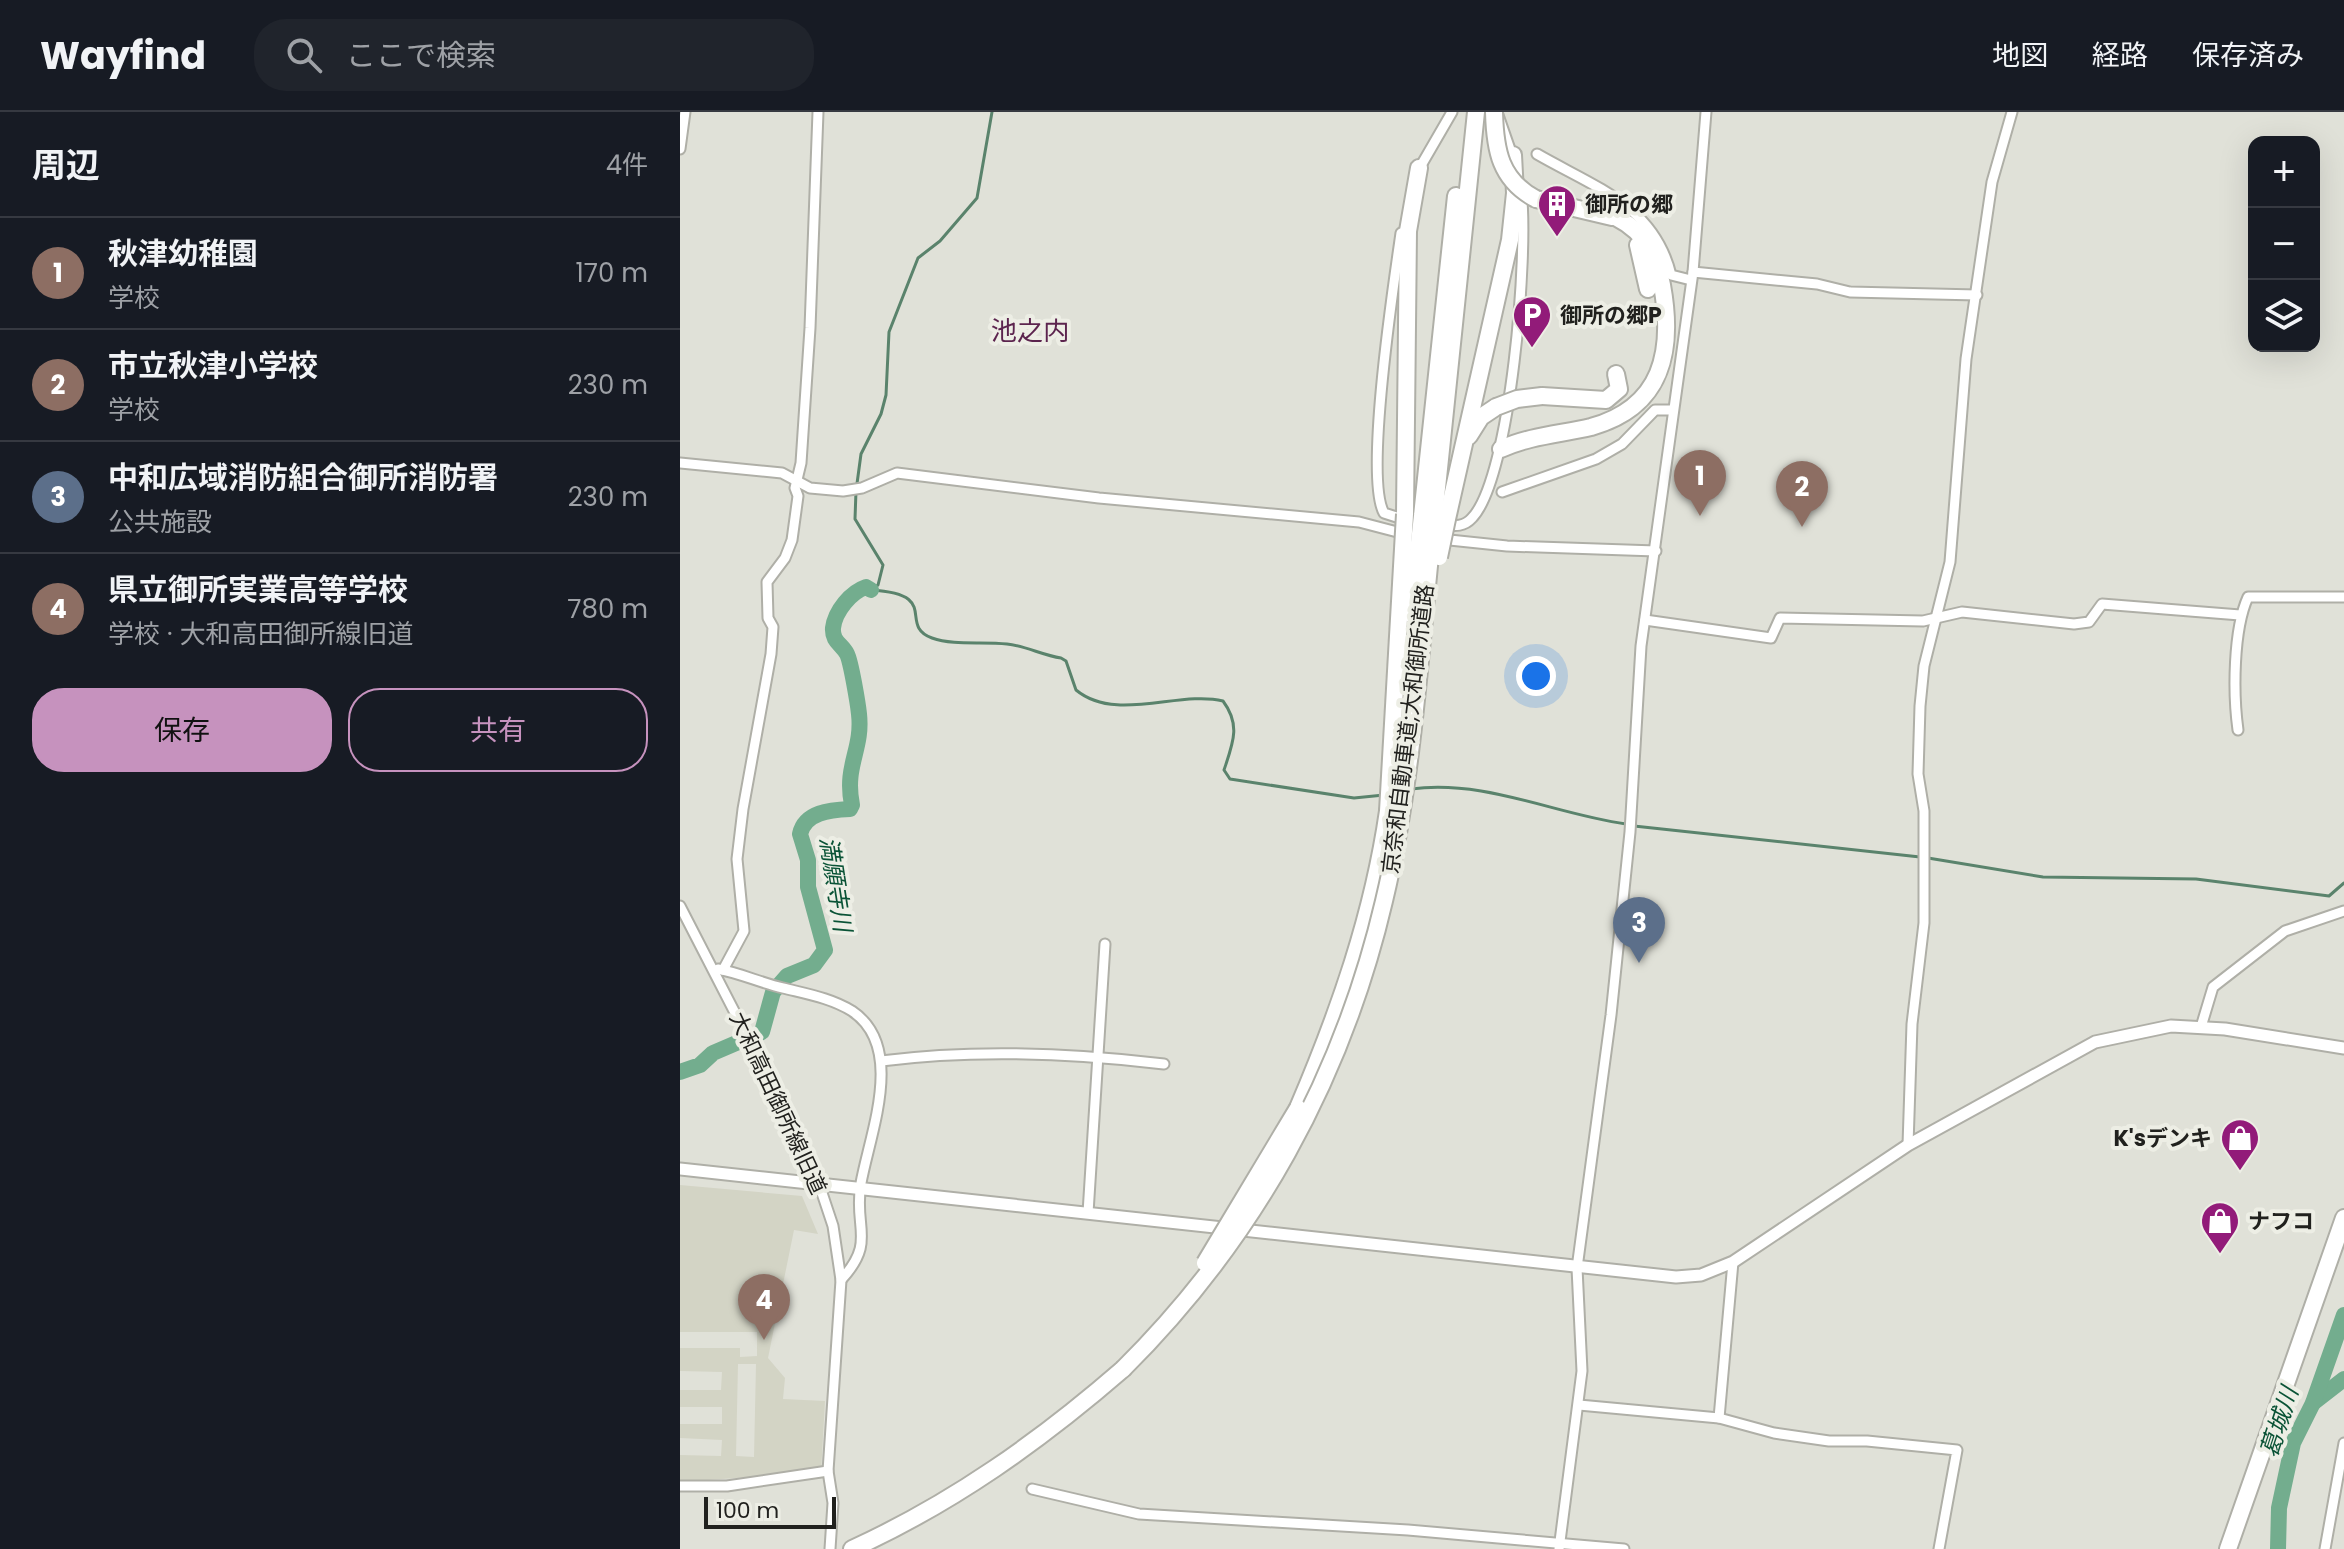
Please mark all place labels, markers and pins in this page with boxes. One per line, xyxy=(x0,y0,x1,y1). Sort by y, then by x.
building icon: 御所の郷 xyxy=(1536,183,1578,238)
place label: 御所の郷 xyxy=(1585,189,1673,220)
parking icon: 御所の郷P xyxy=(1511,294,1553,349)
place label: 御所の郷P xyxy=(1560,300,1662,331)
pin: 1 xyxy=(1674,450,1726,516)
pin: 2 xyxy=(1776,461,1828,527)
pin: 3 xyxy=(1613,897,1665,963)
shop icon: K'sデンキ xyxy=(2219,1117,2261,1172)
place label: K'sデンキ xyxy=(2114,1123,2212,1154)
shop icon: ナフコ xyxy=(2199,1200,2241,1255)
place label: ナフコ xyxy=(2248,1206,2314,1237)
pin: 4 xyxy=(738,1274,790,1340)

